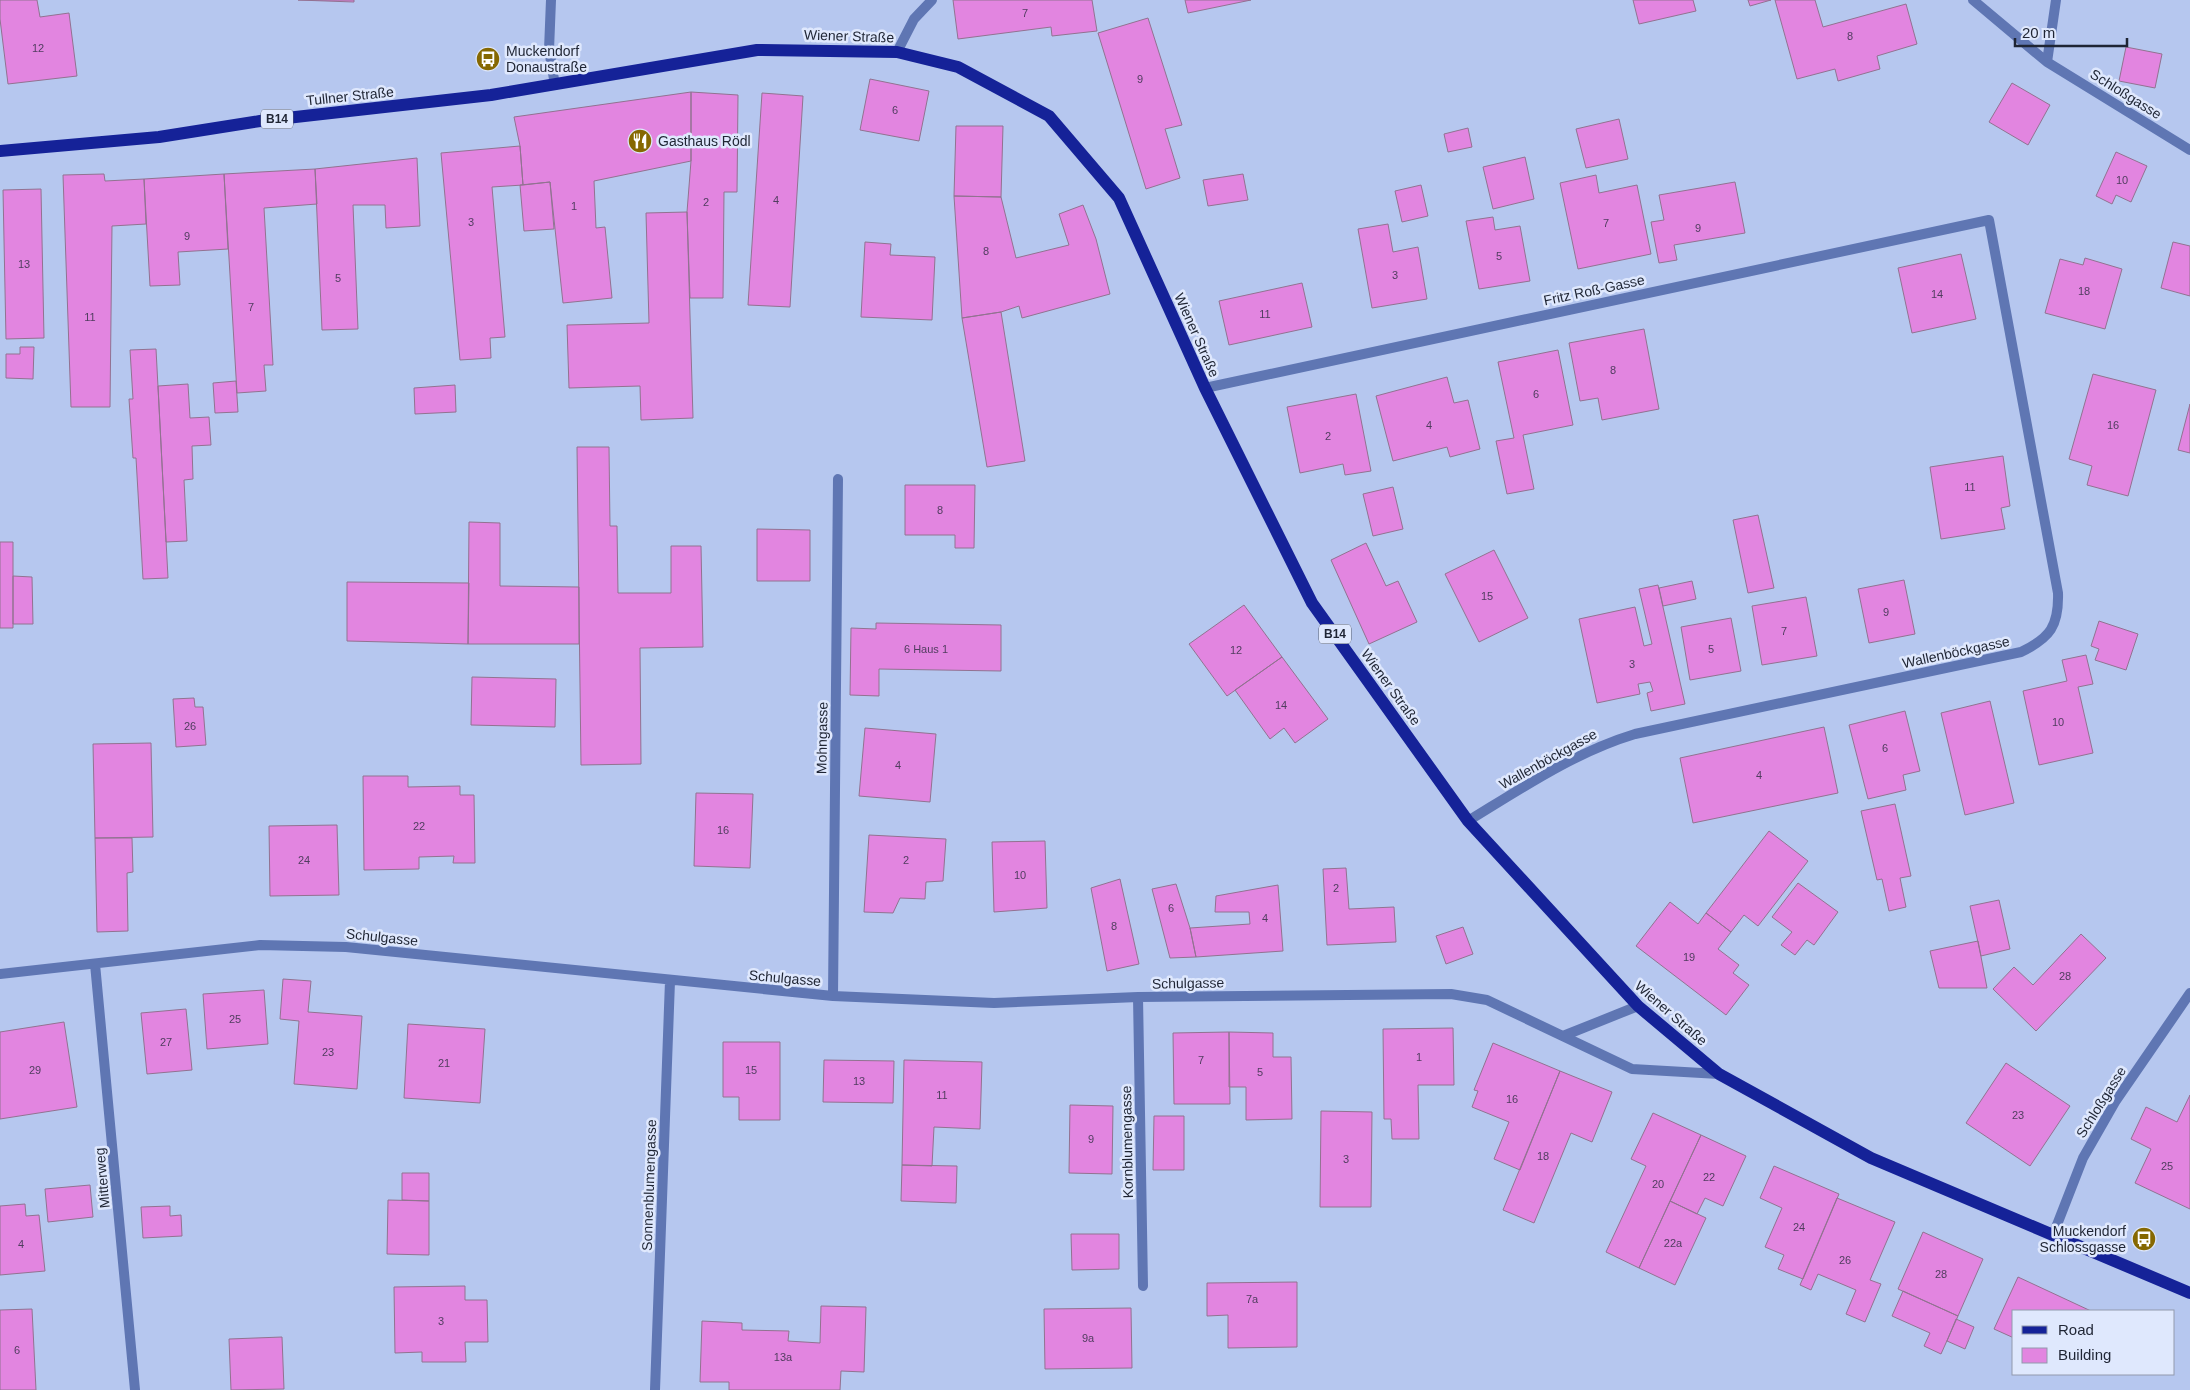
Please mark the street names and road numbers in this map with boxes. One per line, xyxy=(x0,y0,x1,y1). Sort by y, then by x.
street label: Wiener Straße xyxy=(804,26,895,46)
street label: Schloßgasse xyxy=(2087,66,2165,122)
street label: Tullner Straße xyxy=(305,83,395,109)
road number: B14 xyxy=(261,110,293,128)
street label: Fritz Roß-Gasse xyxy=(1542,271,1646,309)
street label: Wiener Straße xyxy=(1171,291,1223,380)
road number: B14 xyxy=(1319,624,1351,644)
street label: Wallenböckgasse xyxy=(1901,633,2011,671)
street label: Wiener Straße xyxy=(1358,646,1424,728)
street label: Mohngasse xyxy=(813,701,831,774)
street label: Wallenböckgasse xyxy=(1496,725,1600,792)
street label: Schulgasse xyxy=(345,925,419,949)
street label: Schulgasse xyxy=(748,967,822,989)
street label: Schulgasse xyxy=(1152,974,1225,992)
street label: Wiener Straße xyxy=(1632,977,1710,1049)
street label: Schloßgasse xyxy=(2073,1063,2129,1141)
street label: Kornblumengasse xyxy=(1118,1085,1136,1199)
street label: Sonnenblumengasse xyxy=(639,1119,659,1251)
street label: Mitterweg xyxy=(91,1147,113,1209)

